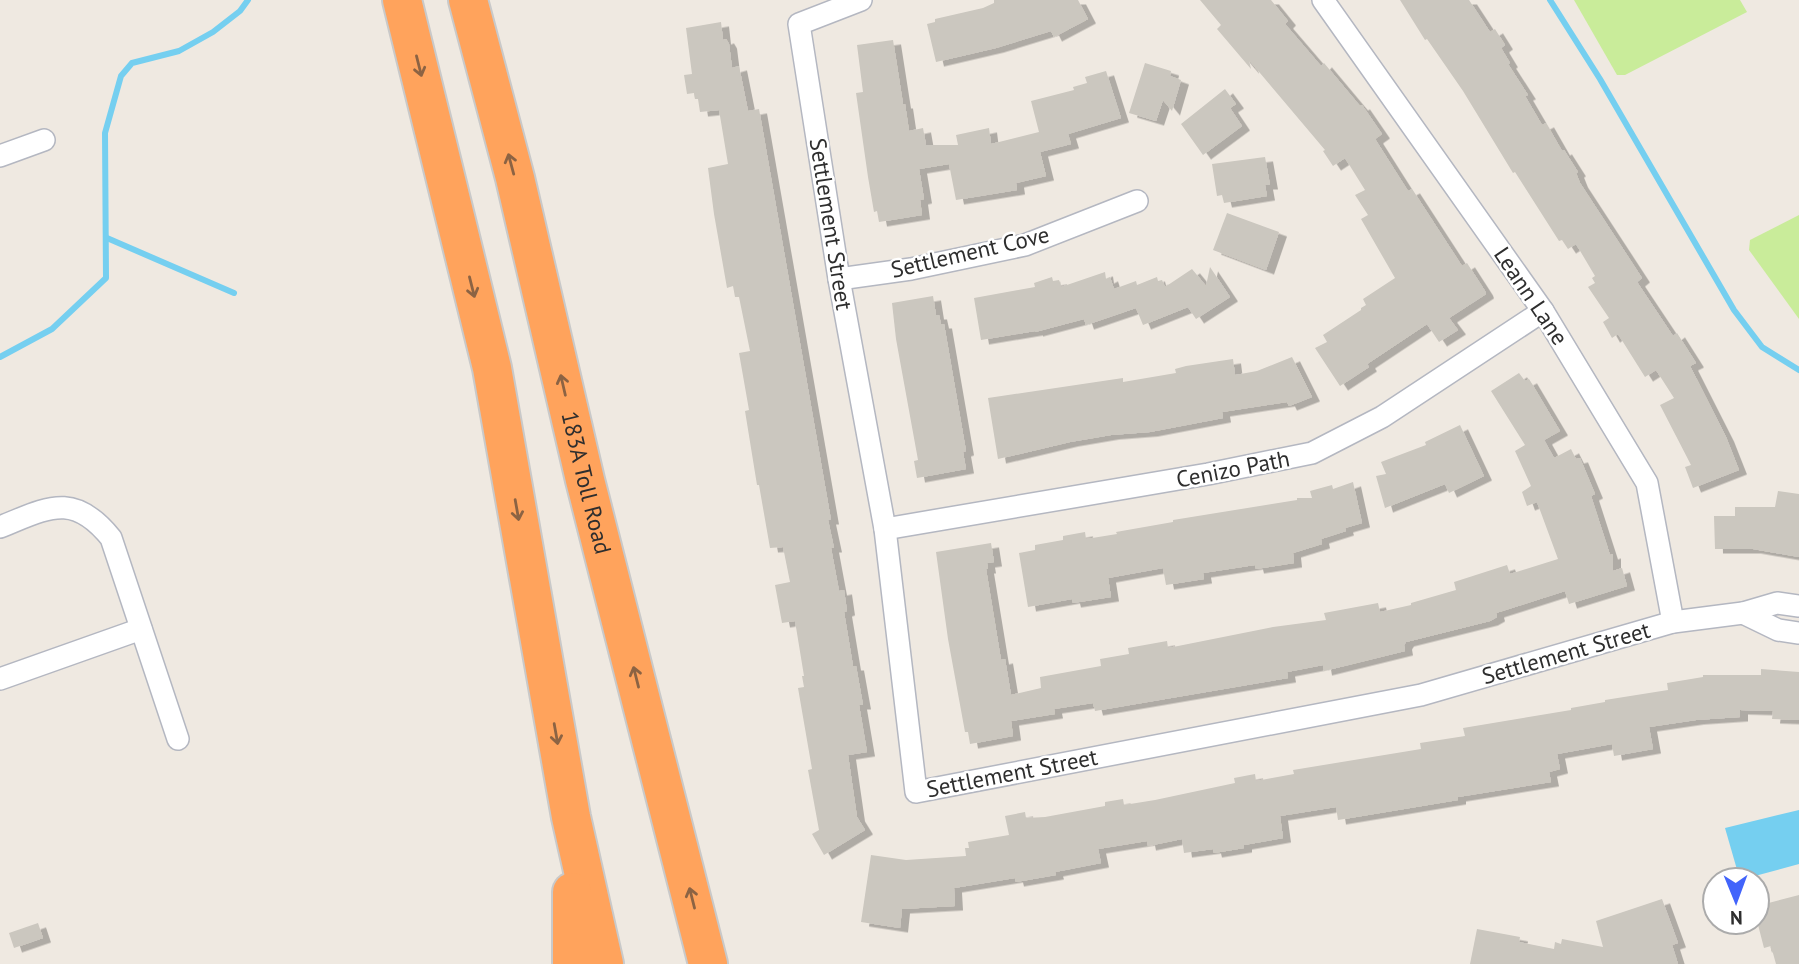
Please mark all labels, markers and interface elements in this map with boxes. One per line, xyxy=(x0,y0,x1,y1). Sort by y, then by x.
one-way arrow xyxy=(412,54,426,77)
street label: Settlement Street xyxy=(804,136,859,312)
one-way arrow xyxy=(504,153,517,176)
street label: Settlement Cove xyxy=(888,219,1052,284)
street label: Leann Lane xyxy=(1488,241,1575,350)
one-way arrow xyxy=(466,275,480,298)
one-way arrow xyxy=(556,374,569,397)
street label: 183A Toll Road xyxy=(556,408,618,557)
street label: Cenizo Path xyxy=(1174,443,1292,494)
one-way arrow xyxy=(511,498,524,521)
street label: Settlement Street xyxy=(1478,615,1653,690)
one-way arrow xyxy=(628,667,641,689)
one-way arrow xyxy=(550,722,564,745)
street label: Settlement Street xyxy=(924,742,1100,803)
north arrow xyxy=(1701,866,1771,936)
one-way arrow xyxy=(685,887,698,910)
text: N xyxy=(1730,906,1743,930)

